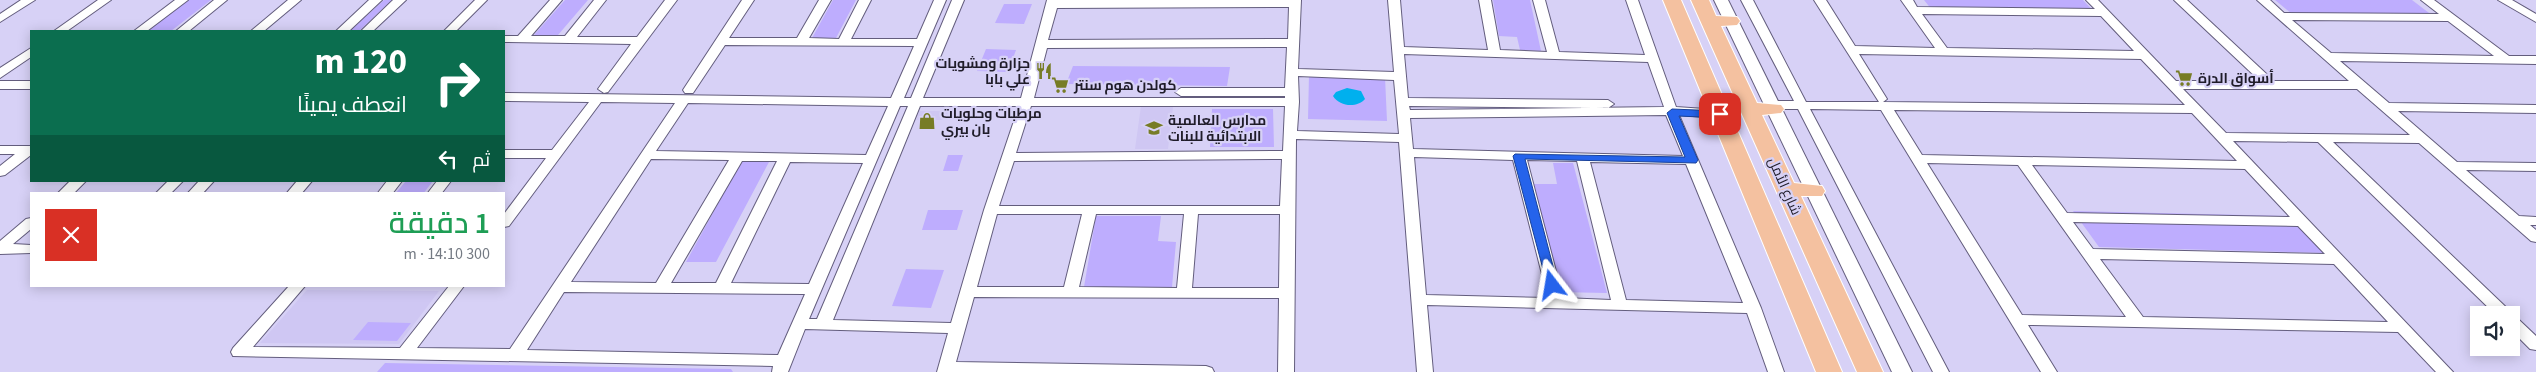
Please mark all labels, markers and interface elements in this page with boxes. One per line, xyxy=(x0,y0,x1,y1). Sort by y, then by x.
text: 120 m xyxy=(315,37,407,87)
icon: right xyxy=(425,50,490,115)
place label: جزارة ومشويات علي بابا xyxy=(936,54,1030,91)
restaurant icon: جزارة ومشويات علي بابا xyxy=(1034,61,1054,81)
supermarket icon: أسواق الدرة xyxy=(2174,68,2194,88)
place label: أسواق الدرة xyxy=(2198,69,2274,89)
supermarket icon: كولدن هوم سنتر xyxy=(1050,75,1070,95)
place label: كولدن هوم سنتر xyxy=(1073,76,1176,96)
text: انعطف يمينًا xyxy=(297,89,407,121)
pin xyxy=(1699,93,1741,135)
icon: arrive xyxy=(1706,100,1734,128)
place label: مرطبات وحلويات بان بيري xyxy=(941,104,1042,140)
shop icon: مرطبات وحلويات بان بيري xyxy=(917,111,937,131)
place label: مدارس العالمية الابتدائية للبنات xyxy=(1168,111,1266,147)
school or university icon: مدارس العالمية الابتدائية للبنات xyxy=(1144,118,1164,138)
icon: left xyxy=(434,145,462,173)
text: ثم xyxy=(472,147,490,174)
street label: شارع الأمل xyxy=(1762,154,1806,219)
text: 1 دقيقة xyxy=(389,202,490,245)
button: close xyxy=(45,209,97,261)
text: 300 m · 14:10 xyxy=(403,243,490,265)
position arrow xyxy=(1525,258,1577,310)
map controls xyxy=(2470,306,2520,356)
button: sound xyxy=(2470,306,2520,356)

